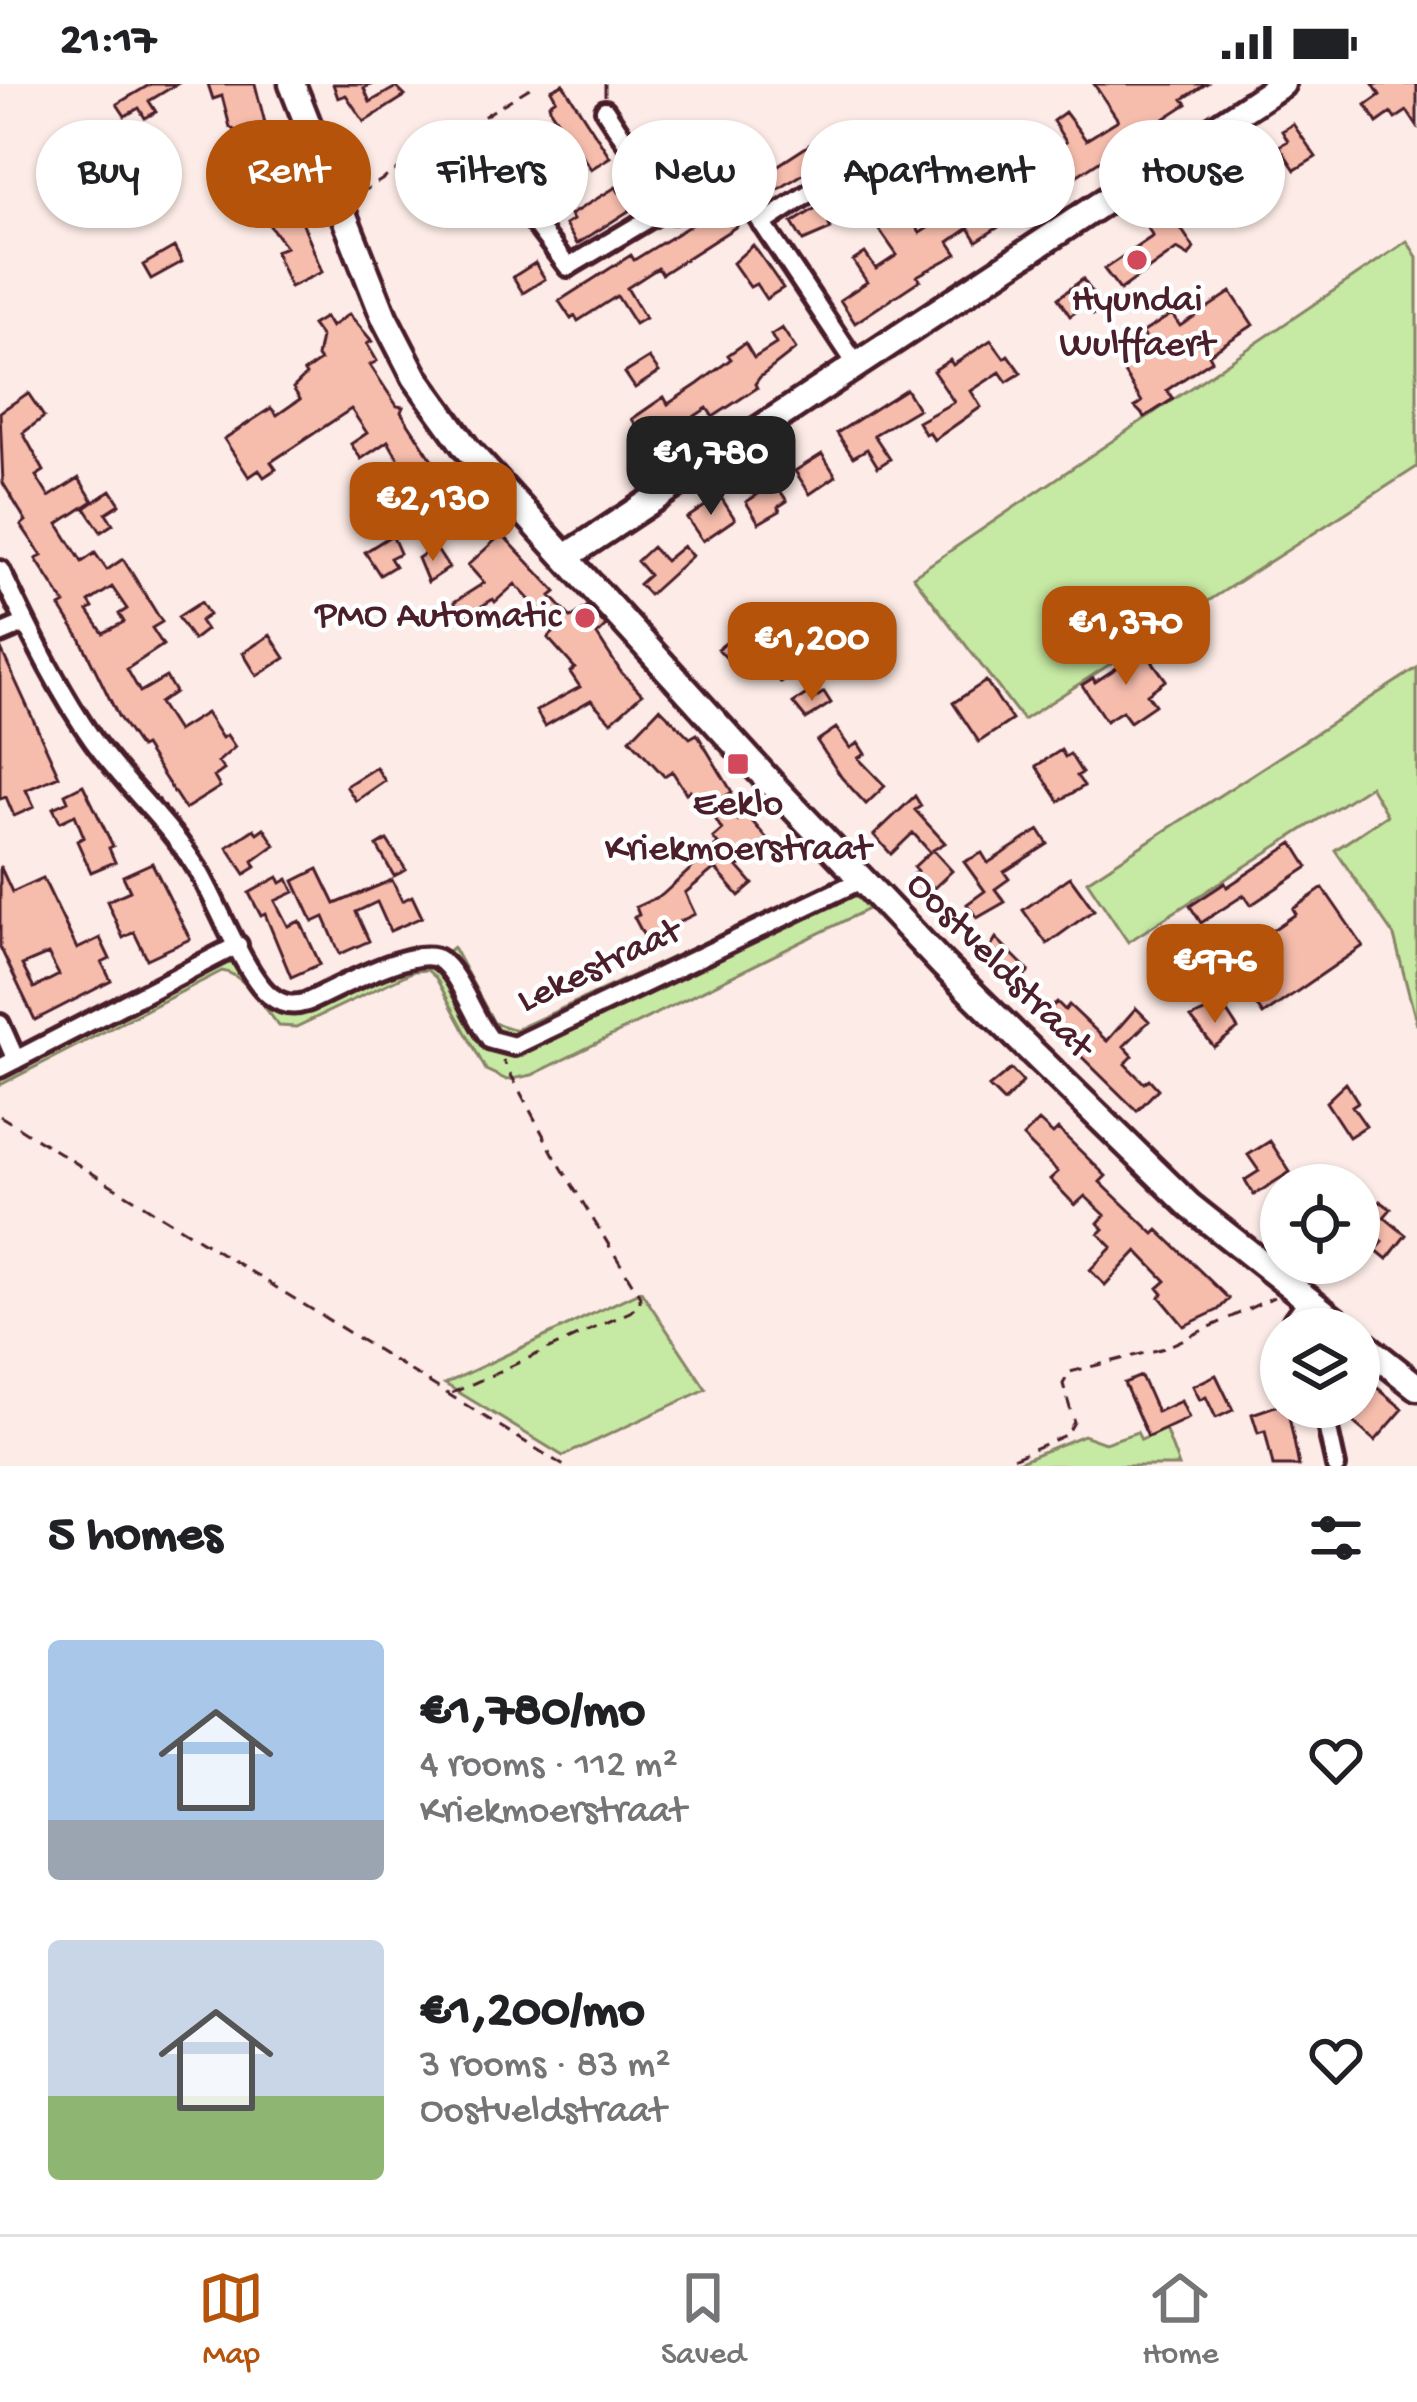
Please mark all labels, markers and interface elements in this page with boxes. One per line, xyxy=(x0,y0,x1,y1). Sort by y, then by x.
text: 21:17 xyxy=(60,16,156,69)
chip: Buy xyxy=(36,120,182,228)
chip: Rent xyxy=(206,120,371,228)
chip: Filters xyxy=(395,120,588,228)
chip: New xyxy=(612,120,777,228)
chip: Apartment xyxy=(801,120,1075,228)
chip: House xyxy=(1099,120,1285,228)
marker: Hyundai Wulffaert xyxy=(1124,247,1150,273)
place label: Hyundai Wulffaert xyxy=(1059,279,1218,370)
pin: €1,780 xyxy=(613,416,809,518)
text: €1,780 xyxy=(653,432,769,478)
pin: €2,130 xyxy=(335,462,531,564)
text: €2,130 xyxy=(377,478,489,524)
pin: €1,370 xyxy=(1028,586,1224,688)
place label: PMO Automatic xyxy=(313,595,563,641)
pin: €1,200 xyxy=(714,602,910,704)
text: €1,370 xyxy=(1069,602,1183,648)
marker: PMO Automatic xyxy=(572,605,598,631)
text: €1,200 xyxy=(755,618,869,664)
marker: Eeklo Kriekmoerstraat xyxy=(725,751,751,777)
place label: Eeklo Kriekmoerstraat xyxy=(605,783,874,874)
street label: Oostveldstraat xyxy=(895,864,1103,1072)
street label: Lekestraat xyxy=(511,909,692,1026)
pin: €976 xyxy=(1144,924,1286,1026)
text: €976 xyxy=(1174,940,1256,986)
map controls xyxy=(1260,1164,1380,1428)
button: locate xyxy=(1260,1164,1380,1284)
button: layers xyxy=(1260,1308,1380,1428)
icon: filters xyxy=(1303,1505,1369,1571)
text: 5 homes xyxy=(48,1508,222,1568)
text: €1,780/mo xyxy=(420,1684,645,1744)
icon: home xyxy=(144,1688,288,1832)
icon: heart xyxy=(1303,1727,1369,1793)
text: 4 rooms · 112 m² xyxy=(420,1744,678,1790)
text: Kriekmoerstraat xyxy=(420,1790,686,1836)
text: €1,200/mo xyxy=(420,1984,645,2044)
icon: home xyxy=(144,1988,288,2132)
icon: heart xyxy=(1303,2027,1369,2093)
text: 3 rooms · 83 m² xyxy=(420,2044,671,2090)
text: Oostveldstraat xyxy=(420,2090,666,2136)
tab: Map xyxy=(198,2265,264,2375)
tab: Saved xyxy=(661,2265,746,2375)
tab: Home xyxy=(1142,2265,1219,2375)

